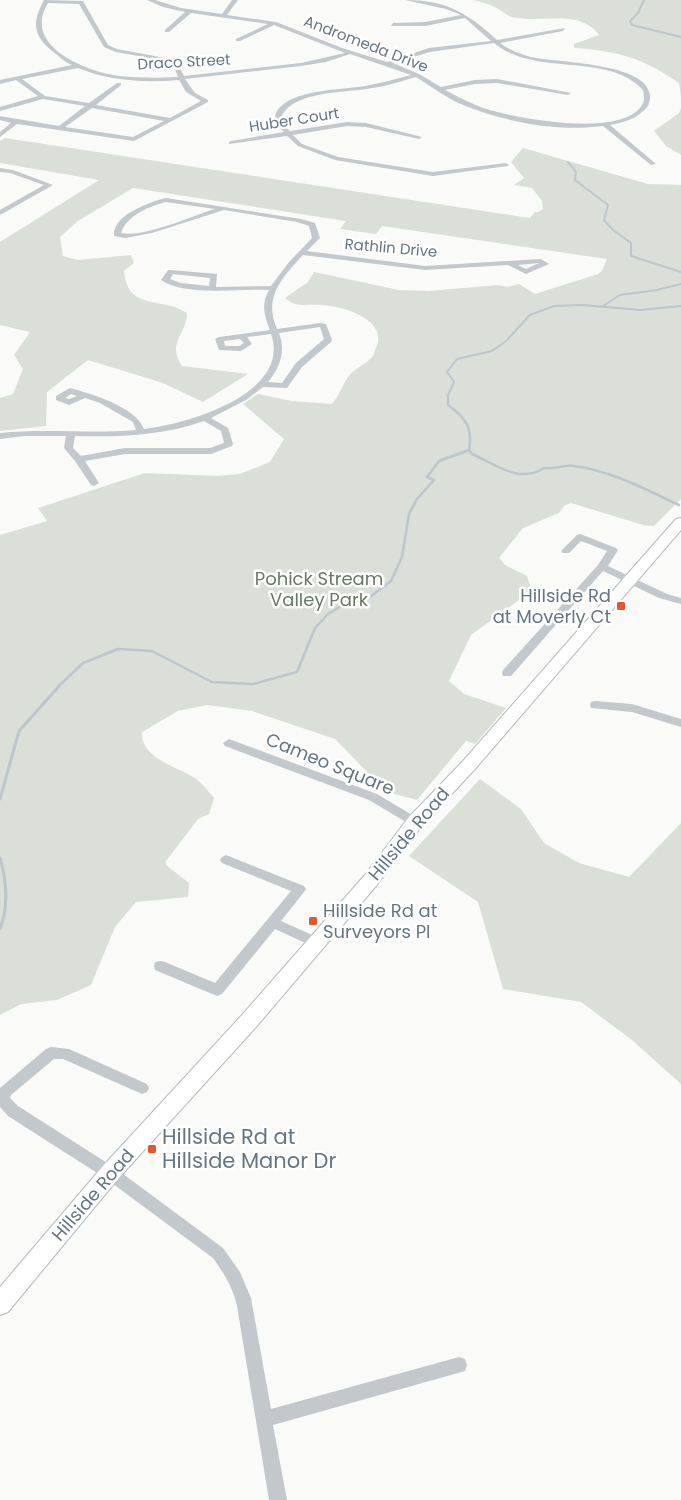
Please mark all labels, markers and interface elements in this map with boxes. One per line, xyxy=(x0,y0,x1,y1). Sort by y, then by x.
street label: Andromeda Drive xyxy=(301,10,431,77)
street label: Draco Street xyxy=(137,49,231,74)
street label: Huber Court xyxy=(247,102,340,137)
street label: Rathlin Drive xyxy=(344,233,438,262)
park label: Pohick Stream Valley Park xyxy=(255,566,383,612)
place label: Hillside Rd at Moverly Ct xyxy=(493,583,611,629)
marker: Hillside Rd at Moverly Ct xyxy=(615,600,627,612)
street label: Cameo Square xyxy=(262,726,398,801)
street label: Hillside Road xyxy=(362,782,455,886)
place label: Hillside Rd at Surveyors Pl xyxy=(323,898,437,944)
marker: Hillside Rd at Surveyors Pl xyxy=(307,915,319,927)
place label: Hillside Rd at Hillside Manor Dr xyxy=(162,1122,336,1175)
street label: Hillside Road xyxy=(46,1143,140,1246)
marker: Hillside Rd at Hillside Manor Dr xyxy=(146,1143,158,1155)

